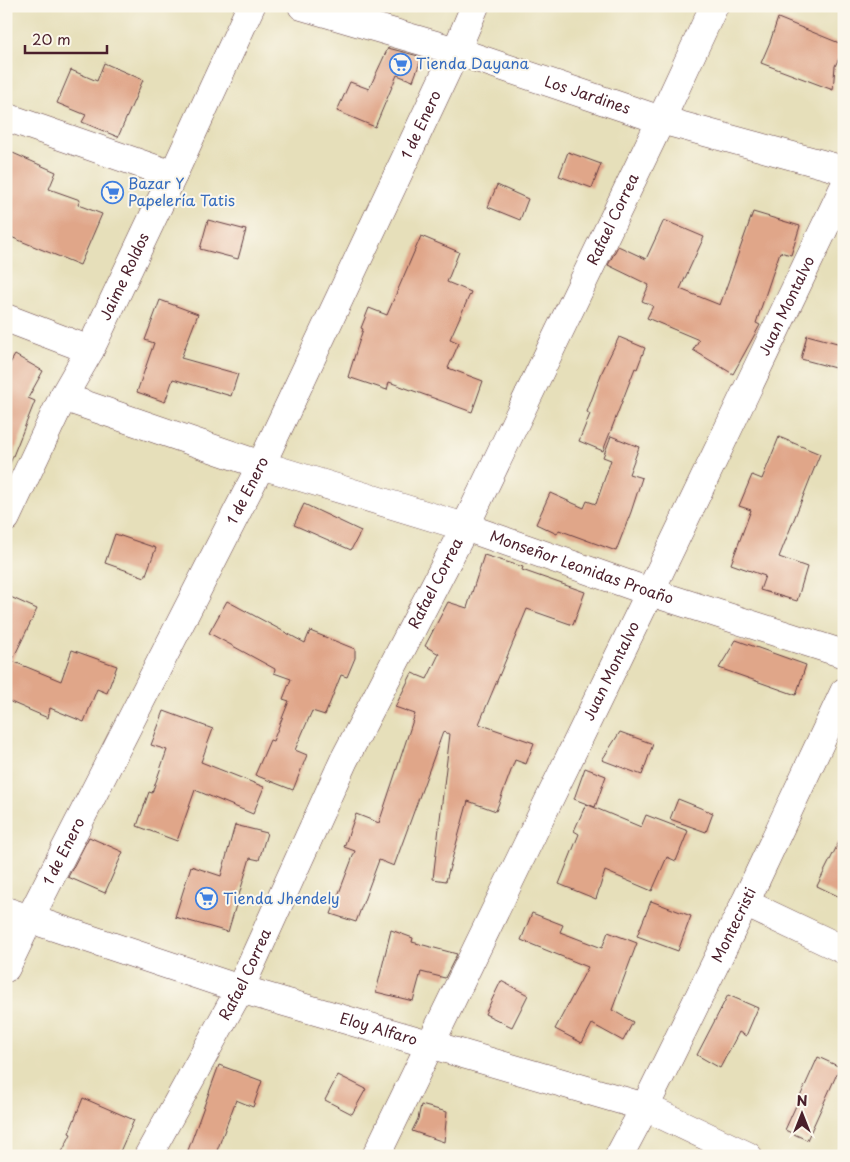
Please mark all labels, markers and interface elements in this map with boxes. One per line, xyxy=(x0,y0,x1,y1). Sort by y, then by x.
scale bar xyxy=(25,22,108,54)
text: 20 m xyxy=(32,27,71,50)
place label: Tienda Dayana xyxy=(416,51,529,74)
supermarket icon: Tienda Dayana xyxy=(388,52,412,76)
street label: Los Jardines xyxy=(542,69,634,119)
street label: 1 de Enero xyxy=(394,86,446,162)
street label: Rafael Correa xyxy=(580,169,644,269)
place label: Bazar Y Papelería Tatis xyxy=(128,171,235,211)
supermarket icon: Bazar Y Papelería Tatis xyxy=(100,181,124,205)
street label: Jaime Roldos xyxy=(93,228,154,324)
street label: Juan Montalvo xyxy=(752,252,819,359)
street label: 1 de Enero xyxy=(220,452,273,528)
street label: Monseñor Leonidas Proaño xyxy=(487,524,677,609)
street label: Rafael Correa xyxy=(401,533,468,632)
street label: Juan Montalvo xyxy=(576,617,644,724)
street label: 1 de Enero xyxy=(36,813,89,889)
street label: Montecristi xyxy=(705,883,761,966)
place label: Tienda Jhendely xyxy=(223,886,340,909)
supermarket icon: Tienda Jhendely xyxy=(195,887,219,911)
street label: Rafael Correa xyxy=(212,924,276,1024)
street label: Eloy Alfaro xyxy=(337,1006,421,1050)
north arrow xyxy=(778,1090,828,1140)
text: N xyxy=(796,1090,808,1111)

